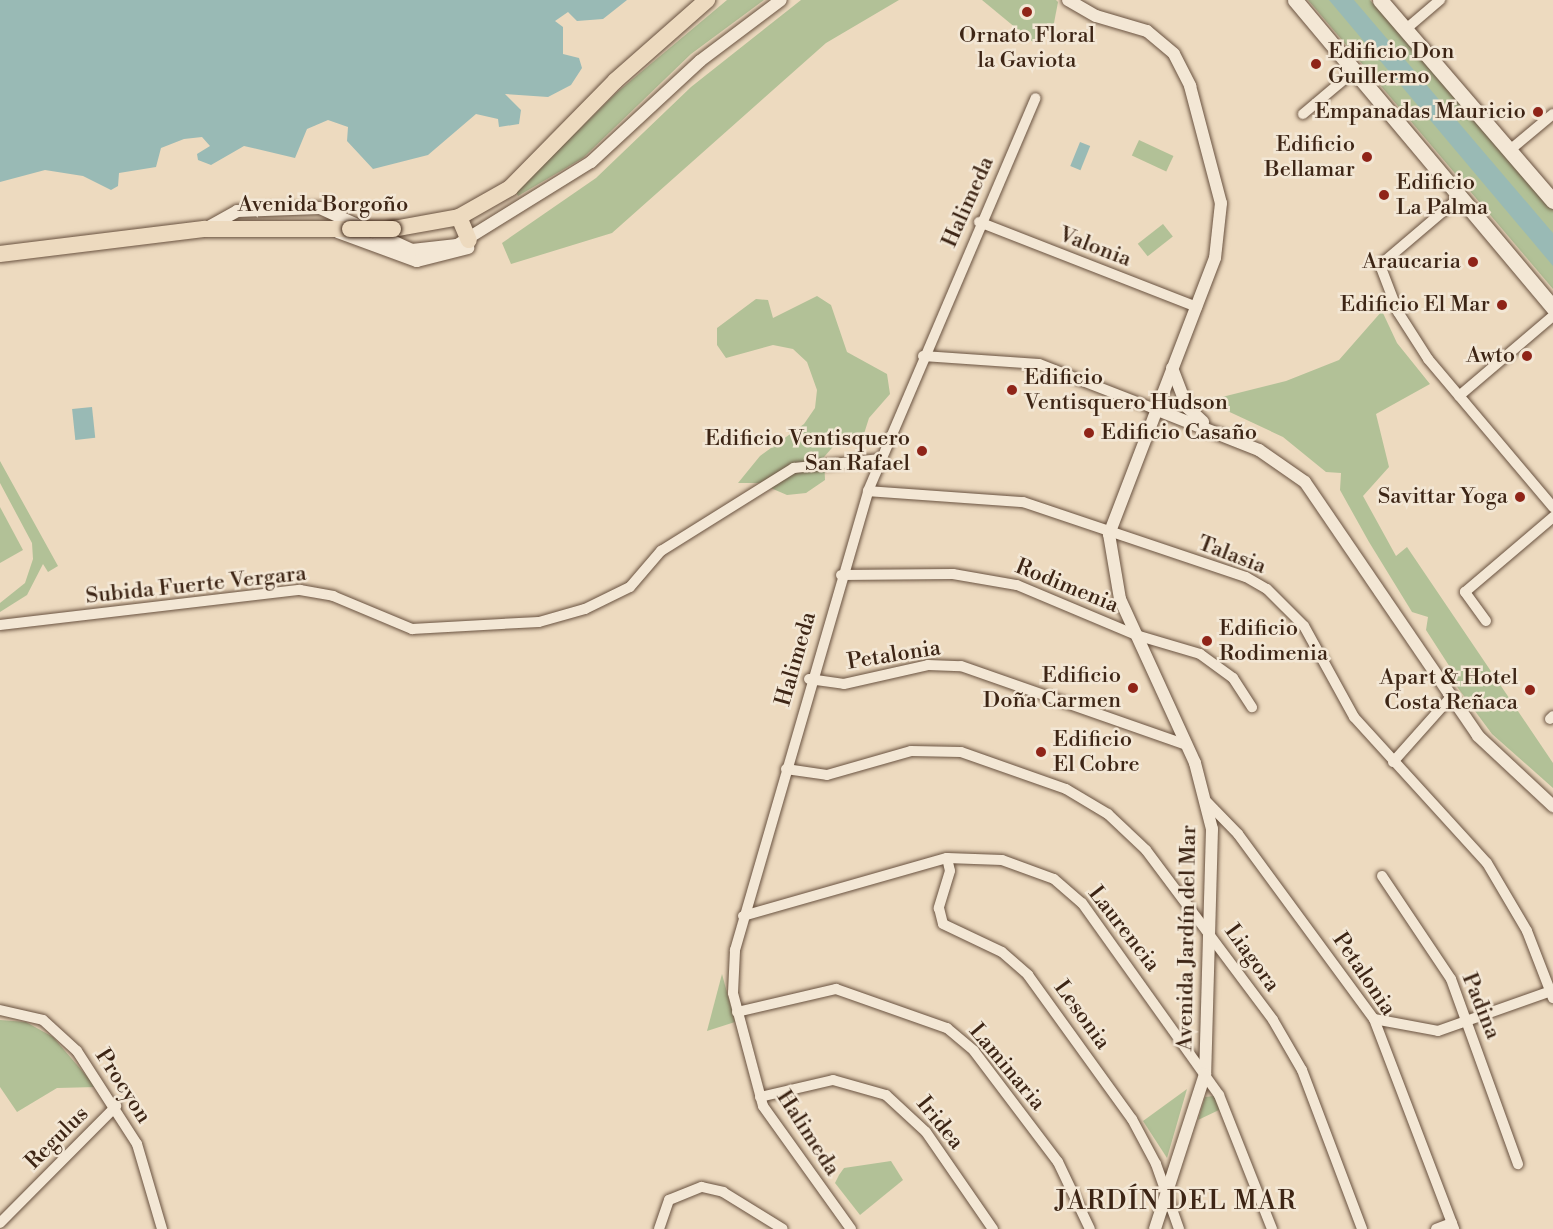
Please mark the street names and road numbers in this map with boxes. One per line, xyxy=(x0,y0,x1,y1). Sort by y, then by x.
street label: Halimeda xyxy=(936,153,1000,251)
street label: Avenida Borgoño xyxy=(238,192,408,218)
street label: Valonia xyxy=(1055,221,1135,273)
street label: Talasia xyxy=(1194,530,1270,580)
street label: Rodimenia xyxy=(1012,553,1122,619)
street label: Subida Fuerte Vergara xyxy=(84,560,308,610)
street label: Halimeda xyxy=(770,609,822,709)
street label: Petalonia xyxy=(845,635,943,675)
street label: Avenida Jardín del Mar xyxy=(1172,825,1202,1051)
street label: Laurencia xyxy=(1082,881,1166,977)
street label: Liagora xyxy=(1219,919,1285,997)
street label: Petalonia xyxy=(1327,927,1401,1021)
street label: Padina xyxy=(1456,969,1506,1043)
street label: Lesonia xyxy=(1048,975,1116,1055)
street label: Laminaria xyxy=(963,1018,1051,1116)
street label: Procyon xyxy=(89,1044,157,1128)
street label: Halimeda xyxy=(771,1085,845,1181)
street label: Iridea xyxy=(911,1091,969,1155)
street label: Regulus xyxy=(20,1101,94,1175)

